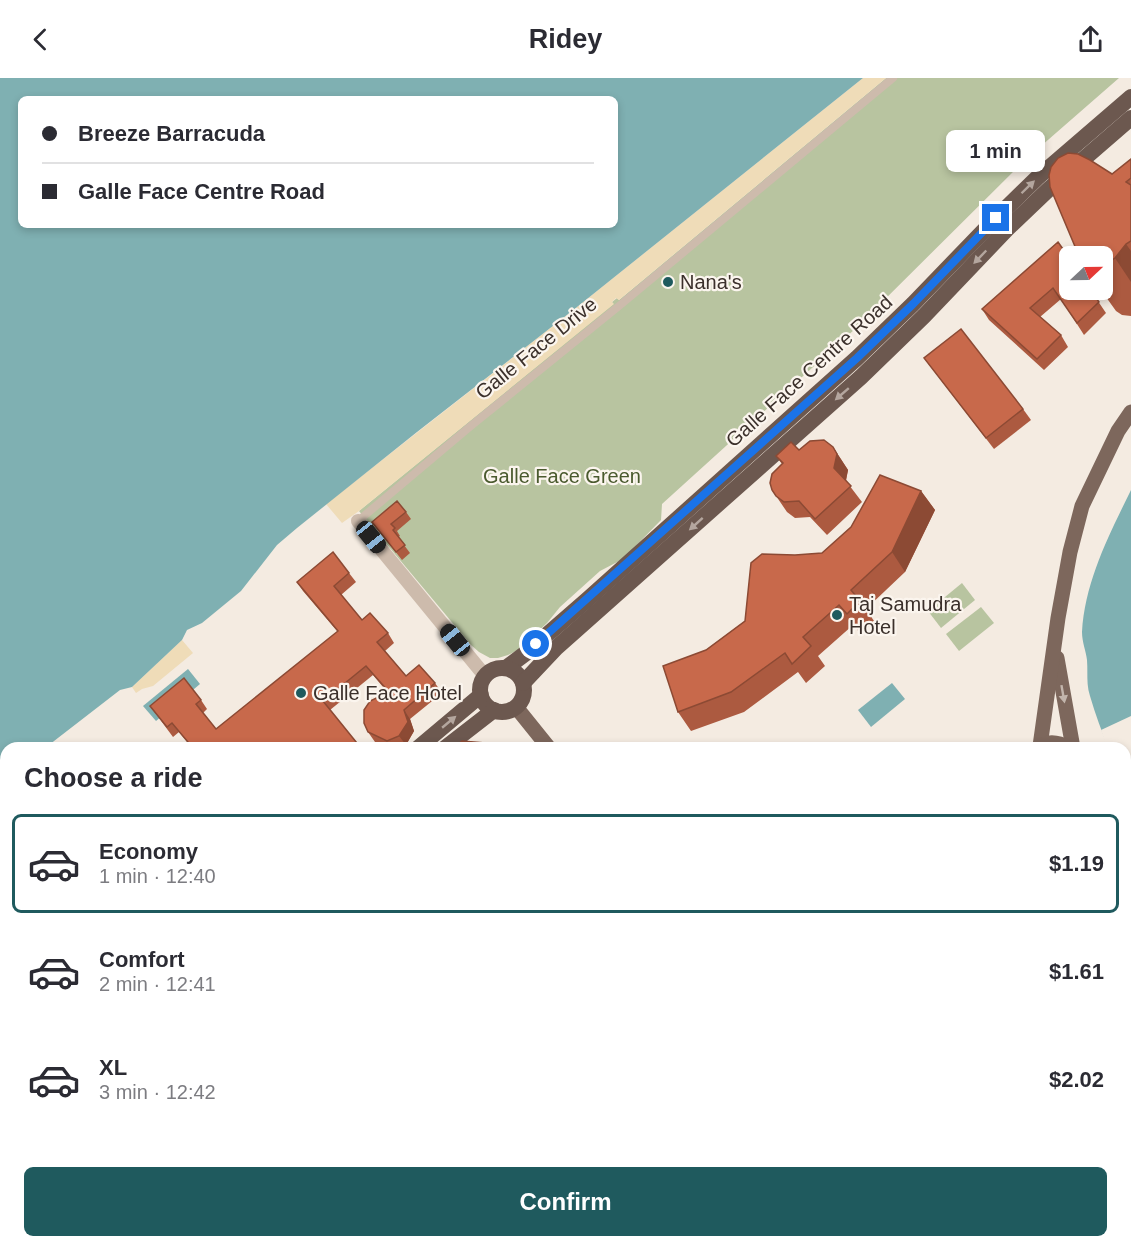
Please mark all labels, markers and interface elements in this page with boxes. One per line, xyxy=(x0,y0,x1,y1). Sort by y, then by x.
icon: back xyxy=(24,23,57,56)
icon: share xyxy=(1074,23,1107,56)
text: Ridey xyxy=(529,24,602,54)
text: Breeze Barracuda xyxy=(78,121,265,146)
callout: 1 min xyxy=(946,131,1046,173)
text: 1 min xyxy=(969,140,1022,162)
text: Galle Face Centre Road xyxy=(78,179,325,204)
one-way arrow xyxy=(1020,181,1034,195)
route end xyxy=(982,204,1009,231)
north arrow xyxy=(1059,246,1113,300)
map controls xyxy=(1059,246,1113,300)
one-way arrow xyxy=(973,250,987,265)
place label: Nana's xyxy=(680,271,742,293)
marker: Nana's xyxy=(661,275,675,289)
street label: Galle Face Centre Road xyxy=(722,291,896,451)
street label: Galle Face Drive xyxy=(471,293,601,403)
one-way arrow xyxy=(834,387,849,401)
park label: Galle Face Green xyxy=(483,465,641,487)
car xyxy=(353,517,389,557)
one-way arrow xyxy=(689,517,704,530)
place label: Taj Samudra Hotel xyxy=(849,593,962,638)
marker: Taj Samudra Hotel xyxy=(830,608,844,622)
car xyxy=(437,620,473,660)
route start xyxy=(522,630,549,657)
place label: Galle Face Hotel xyxy=(313,682,462,704)
one-way arrow xyxy=(1059,685,1068,704)
marker: Galle Face Hotel xyxy=(294,686,308,700)
one-way arrow xyxy=(441,716,456,729)
text: Choose a ride xyxy=(24,763,203,793)
icon: car xyxy=(27,837,81,891)
text: Economy xyxy=(99,839,198,864)
text: $1.19 xyxy=(1049,851,1104,876)
text: 1 min · 12:40 xyxy=(99,865,216,887)
icon: car xyxy=(27,945,81,999)
text: Comfort xyxy=(99,947,185,972)
text: $1.61 xyxy=(1049,959,1104,984)
text: 2 min · 12:41 xyxy=(99,973,216,995)
icon: car xyxy=(27,1053,81,1107)
text: XL xyxy=(99,1055,127,1080)
text: $2.02 xyxy=(1049,1067,1104,1092)
text: 3 min · 12:42 xyxy=(99,1081,216,1103)
button: Confirm xyxy=(24,1167,1107,1236)

